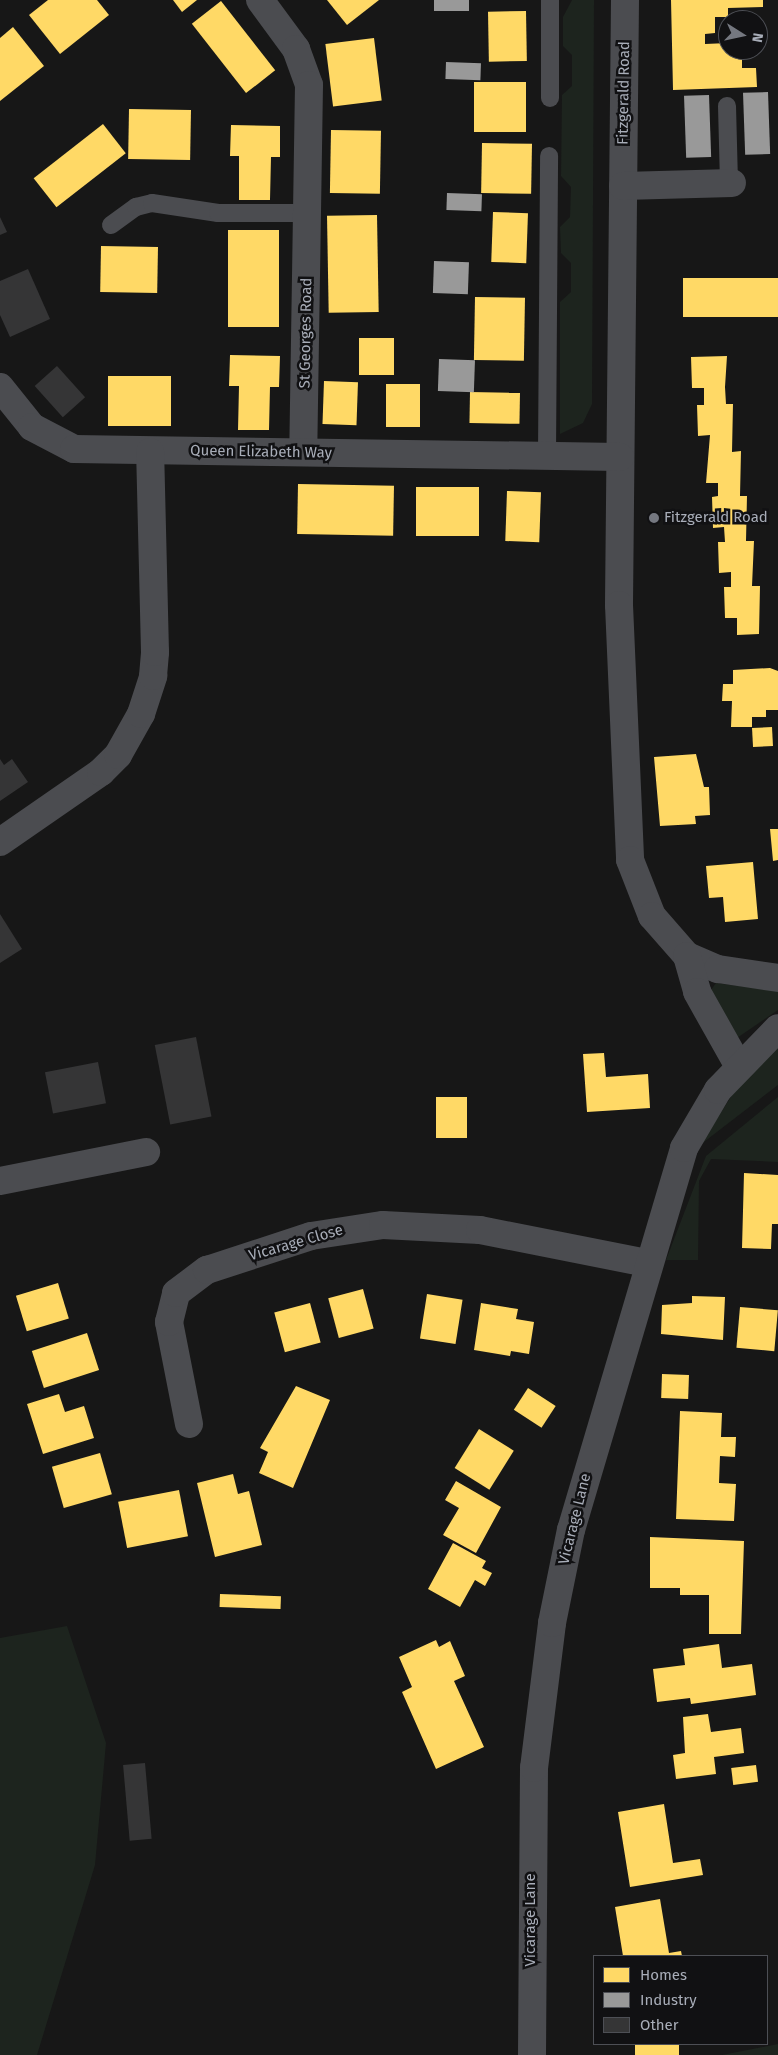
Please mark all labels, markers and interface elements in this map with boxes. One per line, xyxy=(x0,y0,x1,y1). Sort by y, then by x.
north arrow xyxy=(718,10,768,60)
text: N xyxy=(748,31,766,44)
street label: Fitzgerald Road xyxy=(614,41,634,145)
street label: St Georges Road xyxy=(296,277,316,389)
street label: Queen Elizabeth Way xyxy=(190,442,332,462)
place label: Fitzgerald Road xyxy=(664,509,768,527)
marker: Fitzgerald Road xyxy=(648,512,660,524)
street label: Vicarage Close xyxy=(247,1221,345,1265)
street label: Vicarage Lane xyxy=(555,1472,595,1566)
street label: Vicarage Lane xyxy=(522,1873,540,1967)
legend xyxy=(593,1955,768,2045)
text: Homes xyxy=(640,1966,687,1984)
text: Industry xyxy=(640,1991,697,2009)
text: Other xyxy=(640,2016,679,2034)

